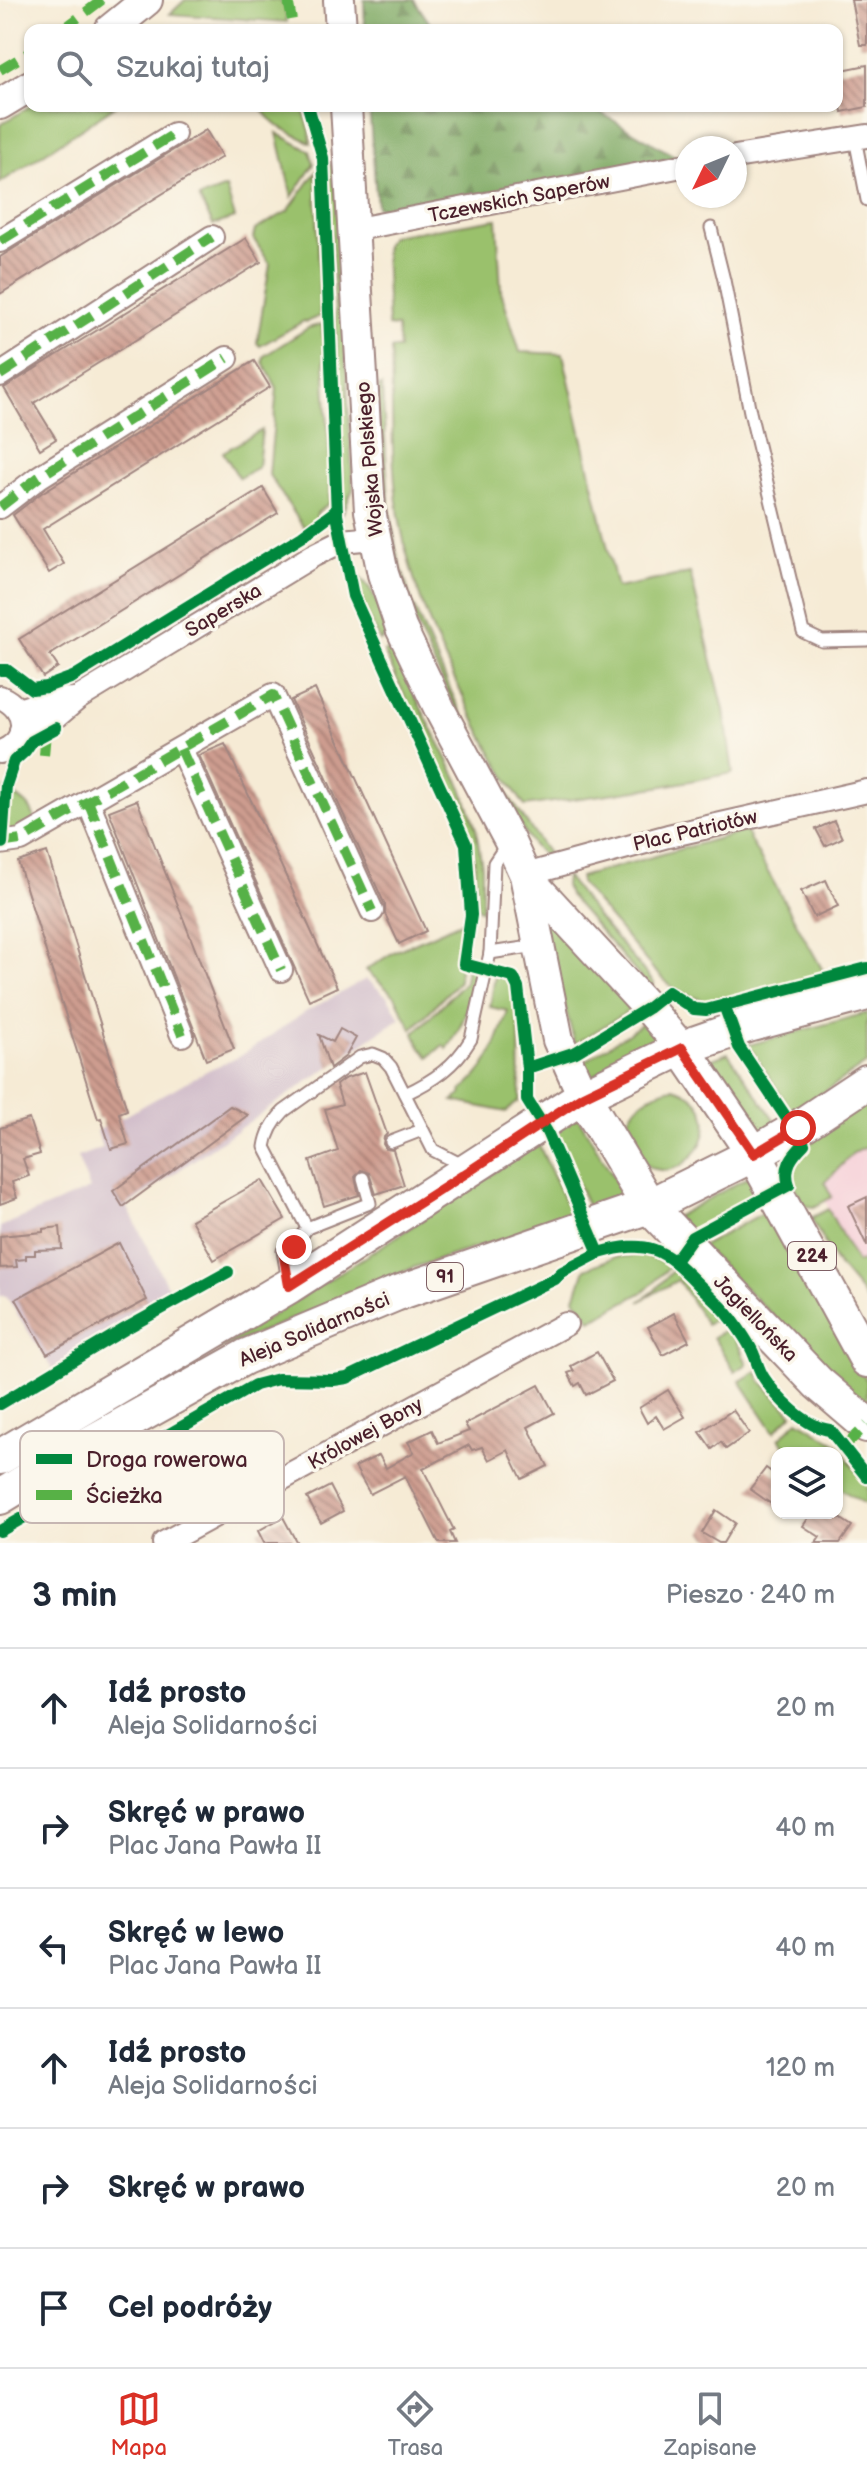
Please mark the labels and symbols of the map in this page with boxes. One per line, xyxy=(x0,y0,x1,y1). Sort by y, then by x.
north arrow xyxy=(675,136,747,208)
street label: Tczewskich Saperów xyxy=(426,169,613,228)
street label: Wojska Polskiego xyxy=(351,380,389,538)
street label: Saperska xyxy=(181,579,266,643)
street label: Plac Patriotów xyxy=(631,805,760,857)
route start xyxy=(780,1110,816,1146)
route end xyxy=(276,1229,312,1265)
road number: 224 xyxy=(788,1242,836,1270)
road number: 91 xyxy=(427,1263,463,1291)
street label: Jagiellońska xyxy=(708,1270,803,1367)
street label: Aleja Solidarności xyxy=(236,1287,393,1372)
street label: Królowej Bony xyxy=(304,1393,427,1475)
legend xyxy=(20,1431,284,1523)
text: Droga rowerowa xyxy=(86,1447,248,1474)
text: Ścieżka xyxy=(86,1482,163,1510)

